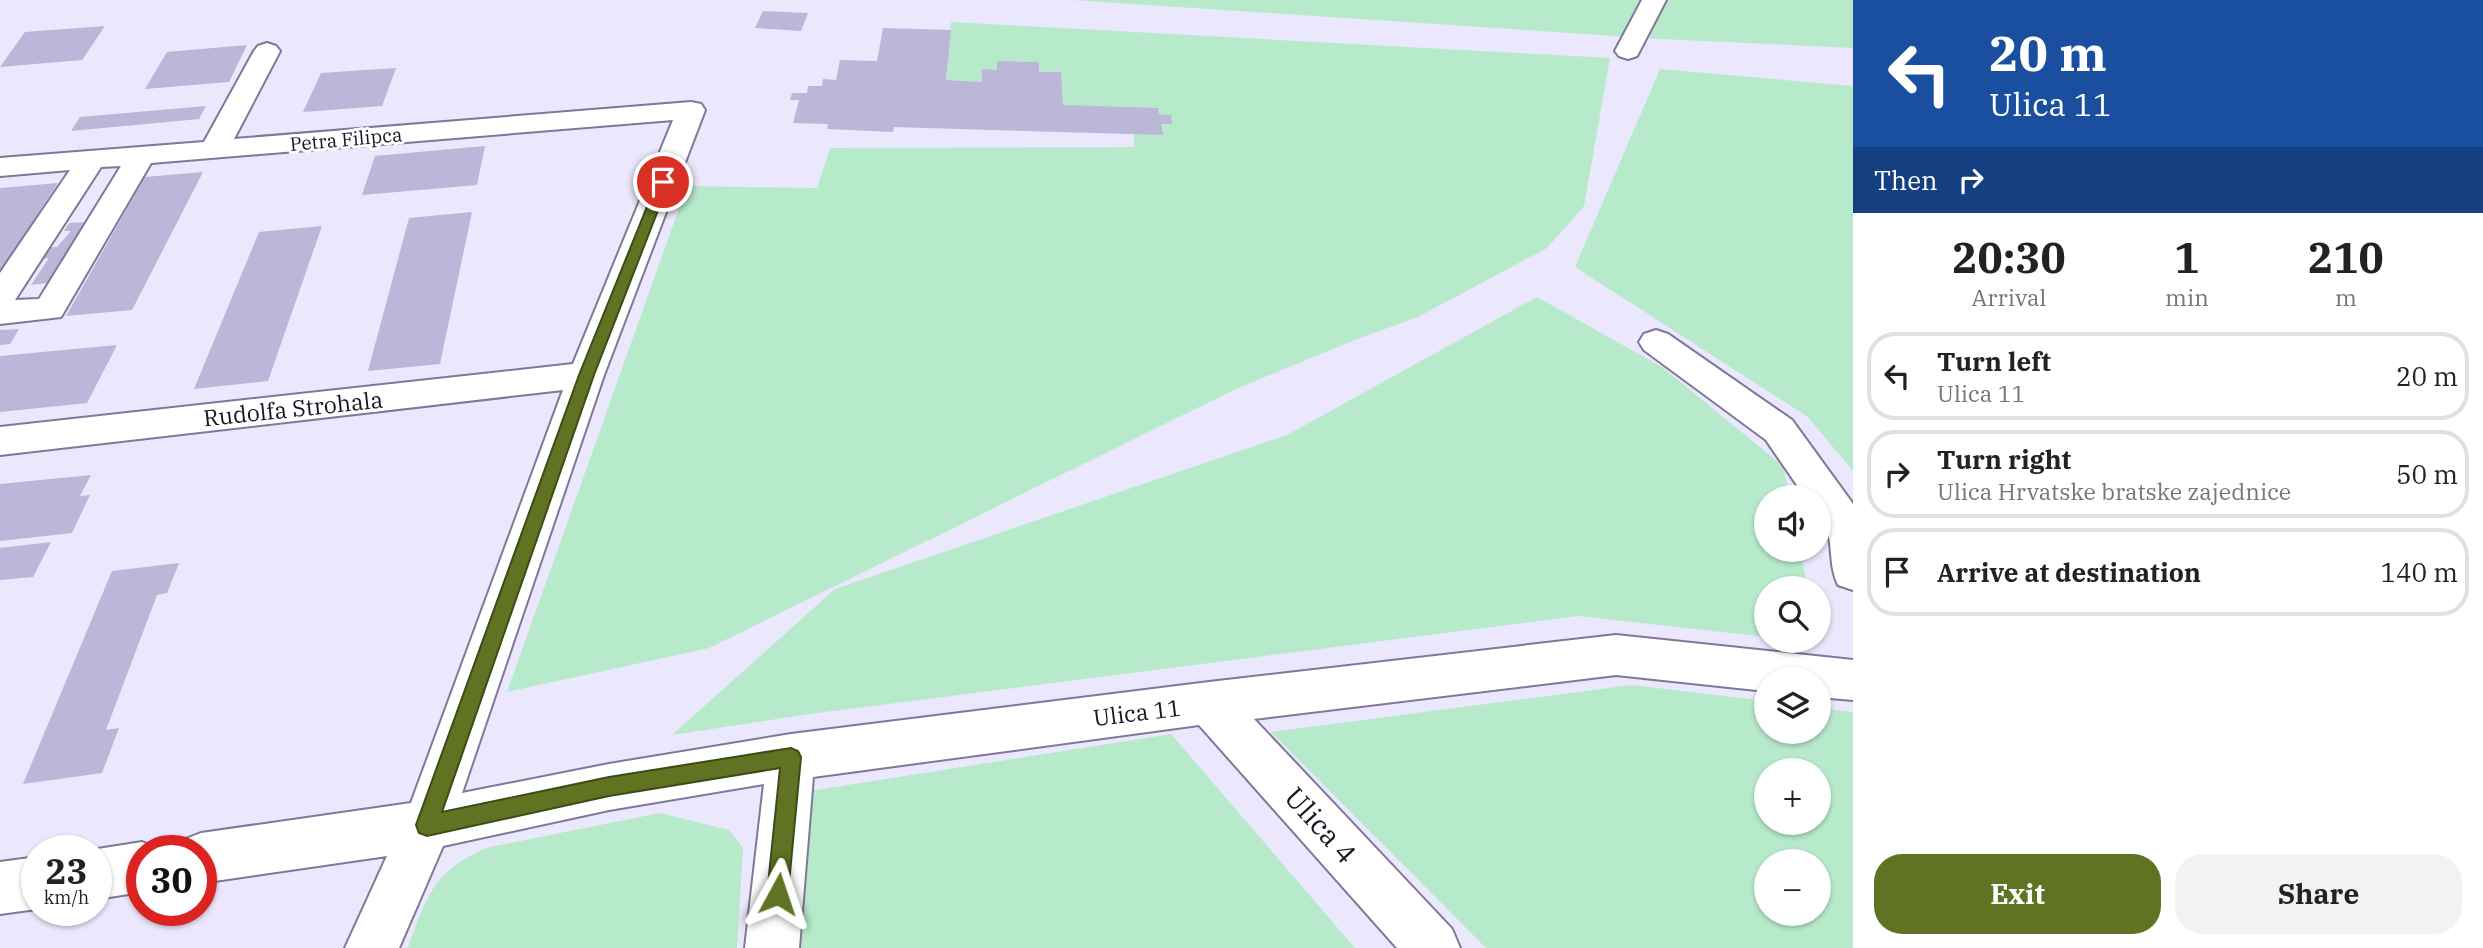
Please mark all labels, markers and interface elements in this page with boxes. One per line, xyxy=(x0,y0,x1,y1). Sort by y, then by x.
text: 20 m xyxy=(1989,21,2107,84)
icon: left xyxy=(1874,28,1965,119)
text: Ulica 11 xyxy=(1989,83,2112,125)
street label: Petra Filipca xyxy=(289,122,403,156)
pin xyxy=(633,152,693,212)
icon: right xyxy=(1952,161,1990,199)
icon: arrive xyxy=(644,163,682,201)
text: Then xyxy=(1874,163,1938,197)
text: 20:30 xyxy=(1952,230,2066,285)
text: 1 xyxy=(2174,230,2200,285)
text: 210 xyxy=(2308,230,2384,285)
text: Arrival xyxy=(1972,282,2046,312)
text: min xyxy=(2165,282,2209,312)
text: m xyxy=(2335,282,2357,312)
text: Turn left xyxy=(1937,344,2051,378)
icon: left xyxy=(1878,357,1916,395)
text: 20 m xyxy=(2396,359,2458,393)
text: Ulica 11 xyxy=(1937,378,2025,408)
street label: Rudolfa Strohala xyxy=(202,384,384,432)
text: Turn right xyxy=(1937,442,2071,476)
icon: right xyxy=(1878,455,1916,493)
text: 50 m xyxy=(2396,457,2458,491)
text: Ulica Hrvatske bratske zajednice xyxy=(1937,476,2291,506)
map controls xyxy=(1754,485,1831,926)
button: sound xyxy=(1754,485,1831,562)
icon: arrive xyxy=(1878,553,1916,591)
text: Arrive at destination xyxy=(1937,555,2201,589)
text: 140 m xyxy=(2380,555,2458,589)
button: search xyxy=(1754,576,1831,653)
button: layers xyxy=(1754,667,1831,744)
street label: Ulica 11 xyxy=(1091,692,1183,732)
button: + xyxy=(1754,758,1831,835)
street label: Ulica 4 xyxy=(1277,779,1365,871)
speed limit sign: 30 xyxy=(126,835,217,926)
text: 23 xyxy=(45,848,88,894)
button: − xyxy=(1754,849,1831,926)
button: Exit xyxy=(1874,854,2161,934)
button: Share xyxy=(2175,854,2462,934)
position arrow xyxy=(741,857,815,931)
text: km/h xyxy=(44,886,89,909)

